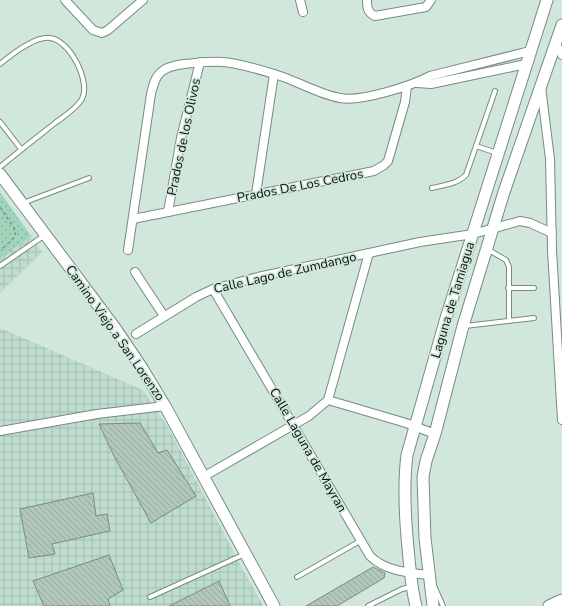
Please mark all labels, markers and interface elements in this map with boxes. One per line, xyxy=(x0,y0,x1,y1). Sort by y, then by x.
street label: Prados de los Olivos xyxy=(163,77,205,197)
street label: Prados De Los Cedros xyxy=(235,165,365,207)
street label: Laguna de Tamiagua xyxy=(427,240,479,360)
street label: Calle Lago de Zumdango xyxy=(212,248,358,298)
street label: Camino Viejo a San Lorenzo xyxy=(61,261,169,405)
street label: Calle Laguna de Mayran xyxy=(265,384,351,516)

